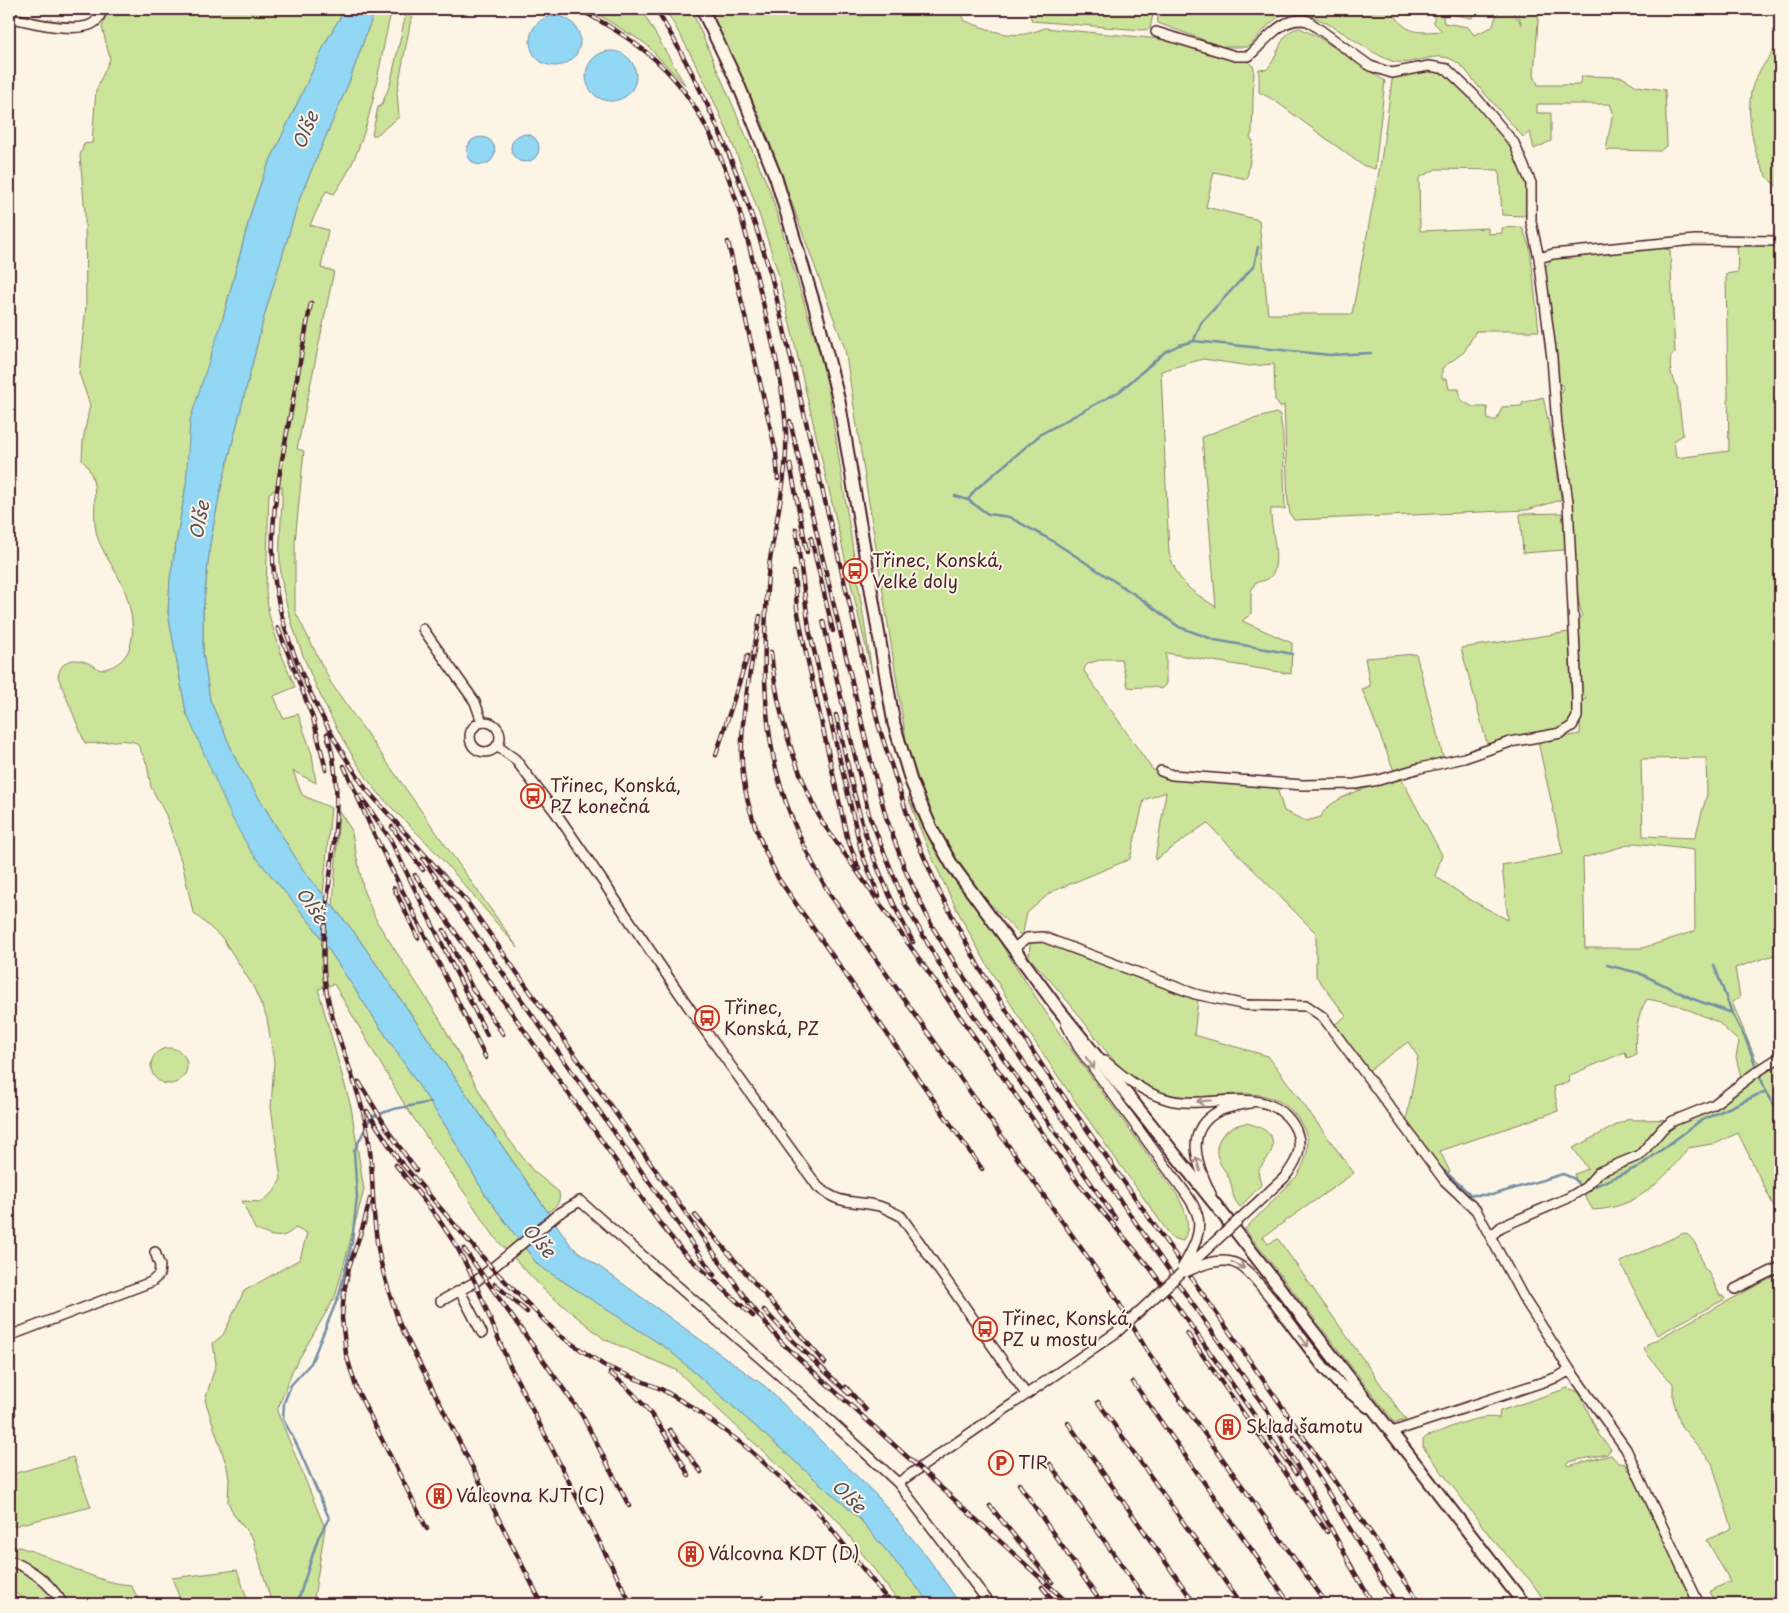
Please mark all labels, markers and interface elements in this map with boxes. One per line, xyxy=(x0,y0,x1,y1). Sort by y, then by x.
water label: Olše xyxy=(284,106,325,153)
water label: Olše xyxy=(181,497,216,542)
place label: Třinec, Konská, Velké doly xyxy=(872,546,1003,594)
bus stop icon: Třinec, Konská, Velké doly xyxy=(842,558,868,584)
place label: Třinec, Konská, PZ konečná xyxy=(550,771,681,819)
bus stop icon: Třinec, Konská, PZ konečná xyxy=(520,783,546,809)
water label: Olše xyxy=(290,880,336,929)
place label: Třinec, Konská, PZ xyxy=(724,993,819,1041)
bus stop icon: Třinec, Konská, PZ xyxy=(694,1005,720,1031)
one-way arrow xyxy=(1084,1056,1095,1069)
one-way arrow xyxy=(1196,1097,1212,1106)
one-way arrow xyxy=(1193,1156,1203,1172)
water label: Olše xyxy=(516,1215,563,1264)
one-way arrow xyxy=(1231,1261,1246,1271)
place label: Třinec, Konská, PZ u mostu xyxy=(1002,1304,1133,1352)
bus stop icon: Třinec, Konská, PZ u mostu xyxy=(972,1316,998,1342)
one-way arrow xyxy=(1299,1334,1309,1348)
place label: Sklad šamotu xyxy=(1246,1412,1363,1439)
building icon: Sklad šamotu xyxy=(1215,1414,1241,1440)
place label: TIR xyxy=(1018,1448,1048,1475)
parking icon: TIR xyxy=(988,1450,1014,1476)
water label: Olše xyxy=(826,1472,874,1519)
place label: Válcovna KJT (C) xyxy=(456,1481,605,1508)
building icon: Válcovna KJT (C) xyxy=(426,1483,452,1509)
place label: Válcovna KDT (D) xyxy=(708,1539,860,1566)
building icon: Válcovna KDT (D) xyxy=(678,1541,704,1567)

